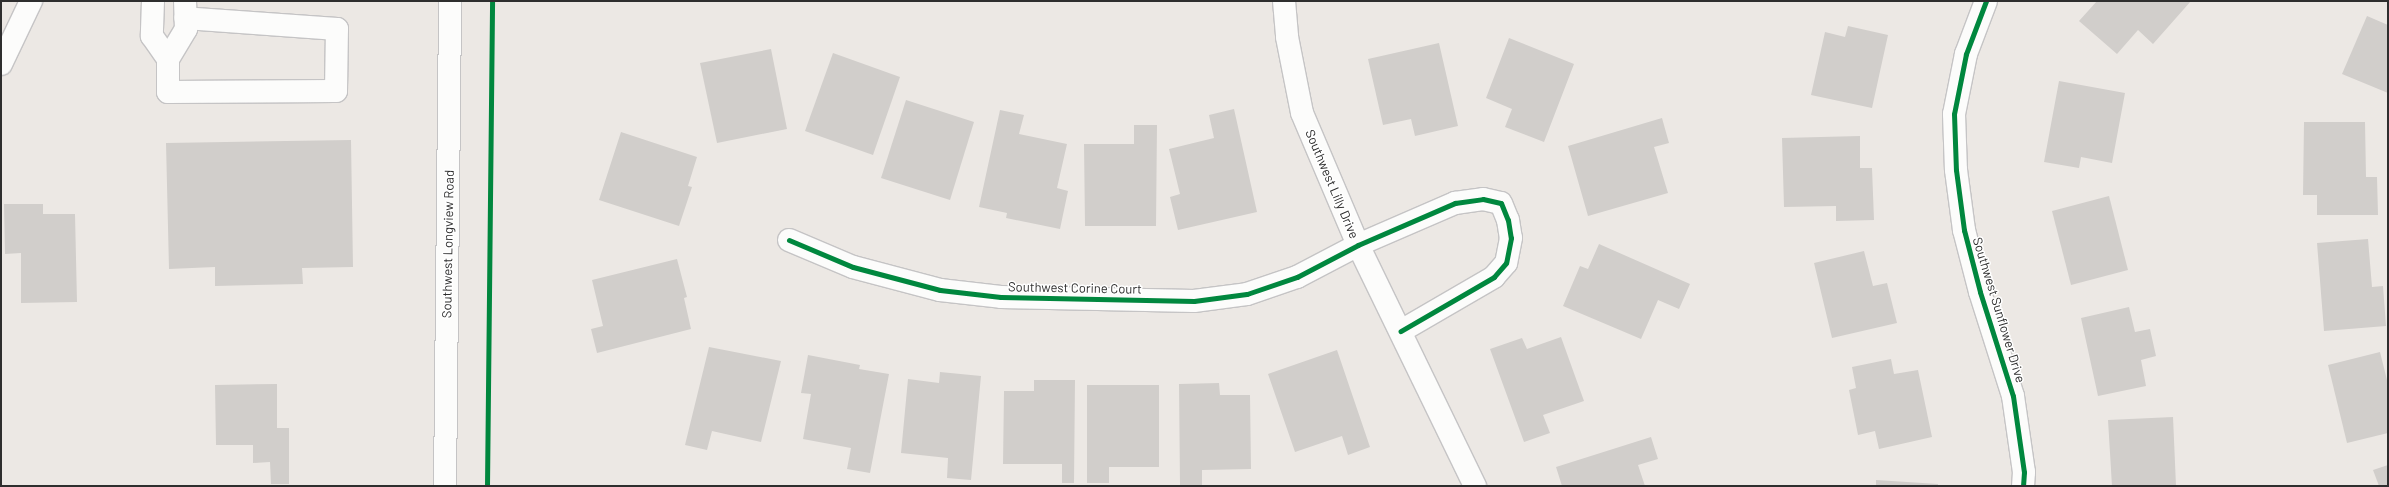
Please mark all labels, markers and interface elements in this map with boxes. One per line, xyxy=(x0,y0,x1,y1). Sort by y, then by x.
street label: Southwest Lilly Drive xyxy=(1302,127,1362,241)
street label: Southwest Longview Road xyxy=(439,170,457,318)
street label: Southwest Sunflower Drive xyxy=(1969,235,2029,385)
street label: Southwest Corine Court xyxy=(1008,279,1142,297)

